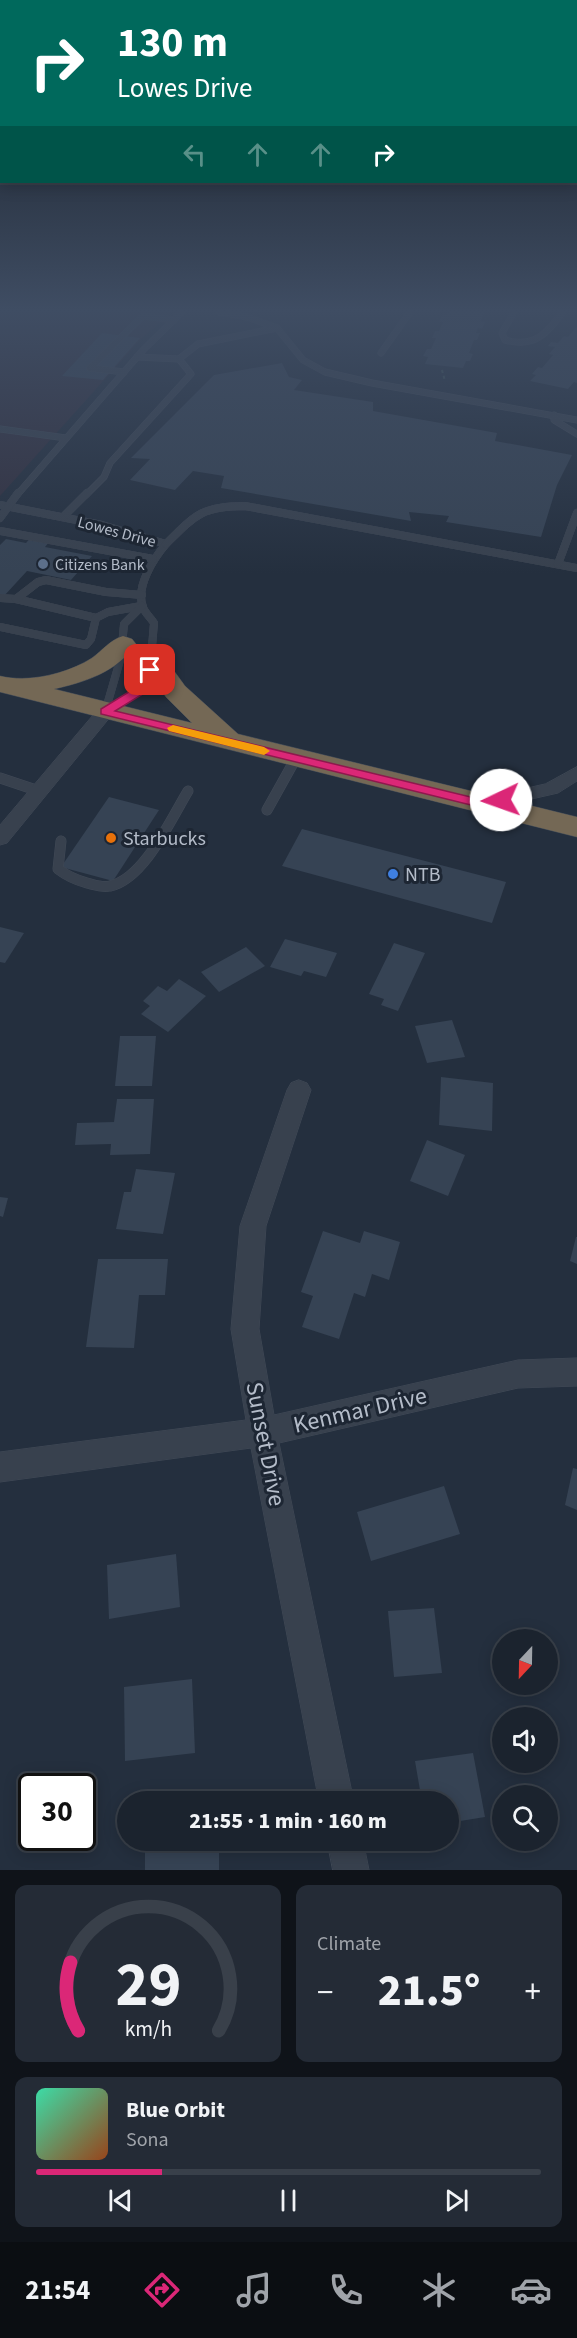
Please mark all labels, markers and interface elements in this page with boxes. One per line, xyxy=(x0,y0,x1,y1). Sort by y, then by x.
text: 130 m xyxy=(117,13,228,73)
icon: right xyxy=(18,24,96,102)
text: Lowes Drive xyxy=(117,69,252,108)
icon: left xyxy=(178,138,211,171)
icon: ahead xyxy=(241,138,274,171)
icon: ahead xyxy=(304,138,337,171)
icon: right xyxy=(367,138,400,171)
street label: Lowes Drive xyxy=(75,511,158,553)
place label: Citizens Bank xyxy=(55,554,145,576)
marker: Citizens Bank xyxy=(36,557,50,571)
pin xyxy=(124,644,175,695)
icon: arrive xyxy=(133,653,166,686)
position arrow xyxy=(469,768,533,832)
place label: Starbucks xyxy=(123,825,206,853)
marker: Starbucks xyxy=(104,831,118,845)
place label: NTB xyxy=(405,861,440,889)
marker: NTB xyxy=(386,867,400,881)
street label: Kenmar Drive xyxy=(290,1378,430,1443)
street label: Sunset Drive xyxy=(236,1379,295,1509)
north arrow xyxy=(492,1629,558,1695)
map controls xyxy=(492,1629,558,1851)
button: sound xyxy=(492,1707,558,1773)
speed limit sign: 30 xyxy=(18,1773,96,1851)
button: search xyxy=(492,1785,558,1851)
text: 21:55 · 1 min · 160 m xyxy=(189,1805,387,1837)
text: Climate xyxy=(317,1930,381,1958)
text: 29 xyxy=(115,1941,181,2030)
text: 21.5° xyxy=(378,1959,480,2023)
text: − xyxy=(317,1969,333,2016)
text: + xyxy=(525,1969,541,2016)
text: km/h xyxy=(124,2014,172,2045)
text: Blue Orbit xyxy=(126,2094,225,2126)
text: Sona xyxy=(126,2126,169,2154)
icon: previous xyxy=(104,2184,137,2217)
icon: pause xyxy=(272,2184,305,2217)
icon: next xyxy=(440,2184,473,2217)
icon: directions xyxy=(141,2269,183,2311)
icon: music xyxy=(233,2269,275,2311)
icon: phone xyxy=(325,2269,367,2311)
icon: climate xyxy=(418,2269,460,2311)
icon: car xyxy=(510,2269,552,2311)
text: 21:54 xyxy=(25,2271,90,2310)

